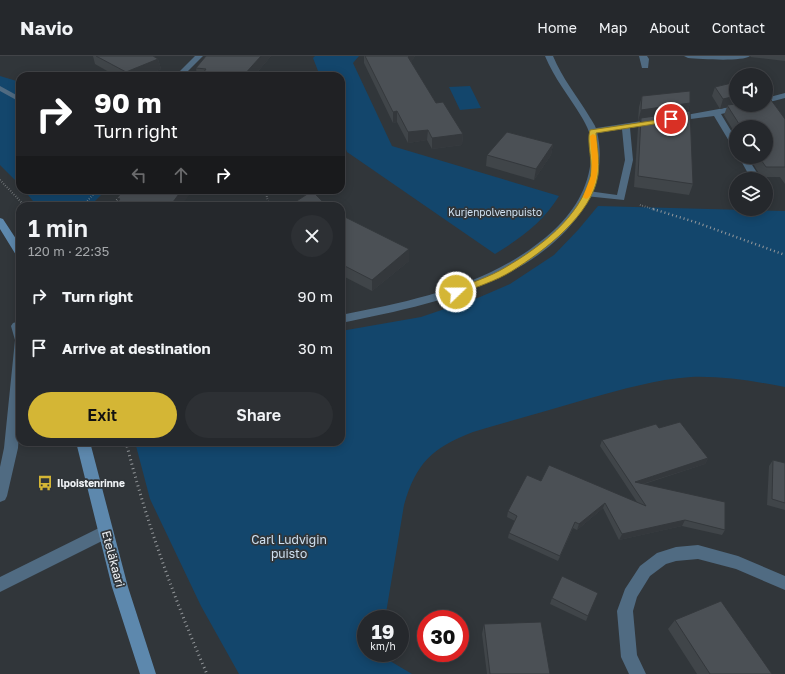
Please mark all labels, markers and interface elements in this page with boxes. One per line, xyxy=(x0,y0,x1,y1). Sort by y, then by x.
text: Navio xyxy=(20,16,73,39)
text: Home xyxy=(537,19,577,36)
text: Map xyxy=(599,19,627,36)
text: About xyxy=(649,19,690,36)
text: Contact xyxy=(712,19,765,36)
map controls xyxy=(729,68,773,216)
button: sound xyxy=(729,68,773,112)
text: 90 m xyxy=(94,86,161,119)
icon: right xyxy=(28,88,80,140)
pin xyxy=(654,102,688,136)
icon: arrive xyxy=(660,108,682,130)
text: Turn right xyxy=(94,120,178,142)
button: search xyxy=(729,120,773,164)
icon: left xyxy=(128,164,150,186)
icon: ahead xyxy=(170,164,192,186)
icon: right xyxy=(212,164,234,186)
button: layers xyxy=(729,172,773,216)
park label: Kurjenpolvenpuisto xyxy=(448,206,542,218)
text: 1 min xyxy=(28,213,88,242)
button: close xyxy=(291,215,333,257)
text: 120 m · 22:35 xyxy=(28,243,109,259)
position arrow xyxy=(435,271,477,313)
icon: right xyxy=(28,285,50,307)
text: Turn right xyxy=(62,287,133,305)
text: 90 m xyxy=(298,287,333,305)
icon: arrive xyxy=(28,337,50,359)
text: Arrive at destination xyxy=(62,339,211,357)
text: 30 m xyxy=(298,339,333,357)
button: Exit xyxy=(28,392,177,438)
button: Share xyxy=(185,392,333,438)
bus stop icon: Ilpoistenrinne xyxy=(36,474,54,492)
place label: Ilpoistenrinne xyxy=(57,477,125,489)
street label: Eteläkaari xyxy=(99,529,128,589)
park label: Carl Ludvigin puisto xyxy=(251,532,327,561)
speed limit sign: 30 xyxy=(417,610,469,662)
text: 19 xyxy=(371,619,394,643)
text: km/h xyxy=(370,640,396,652)

